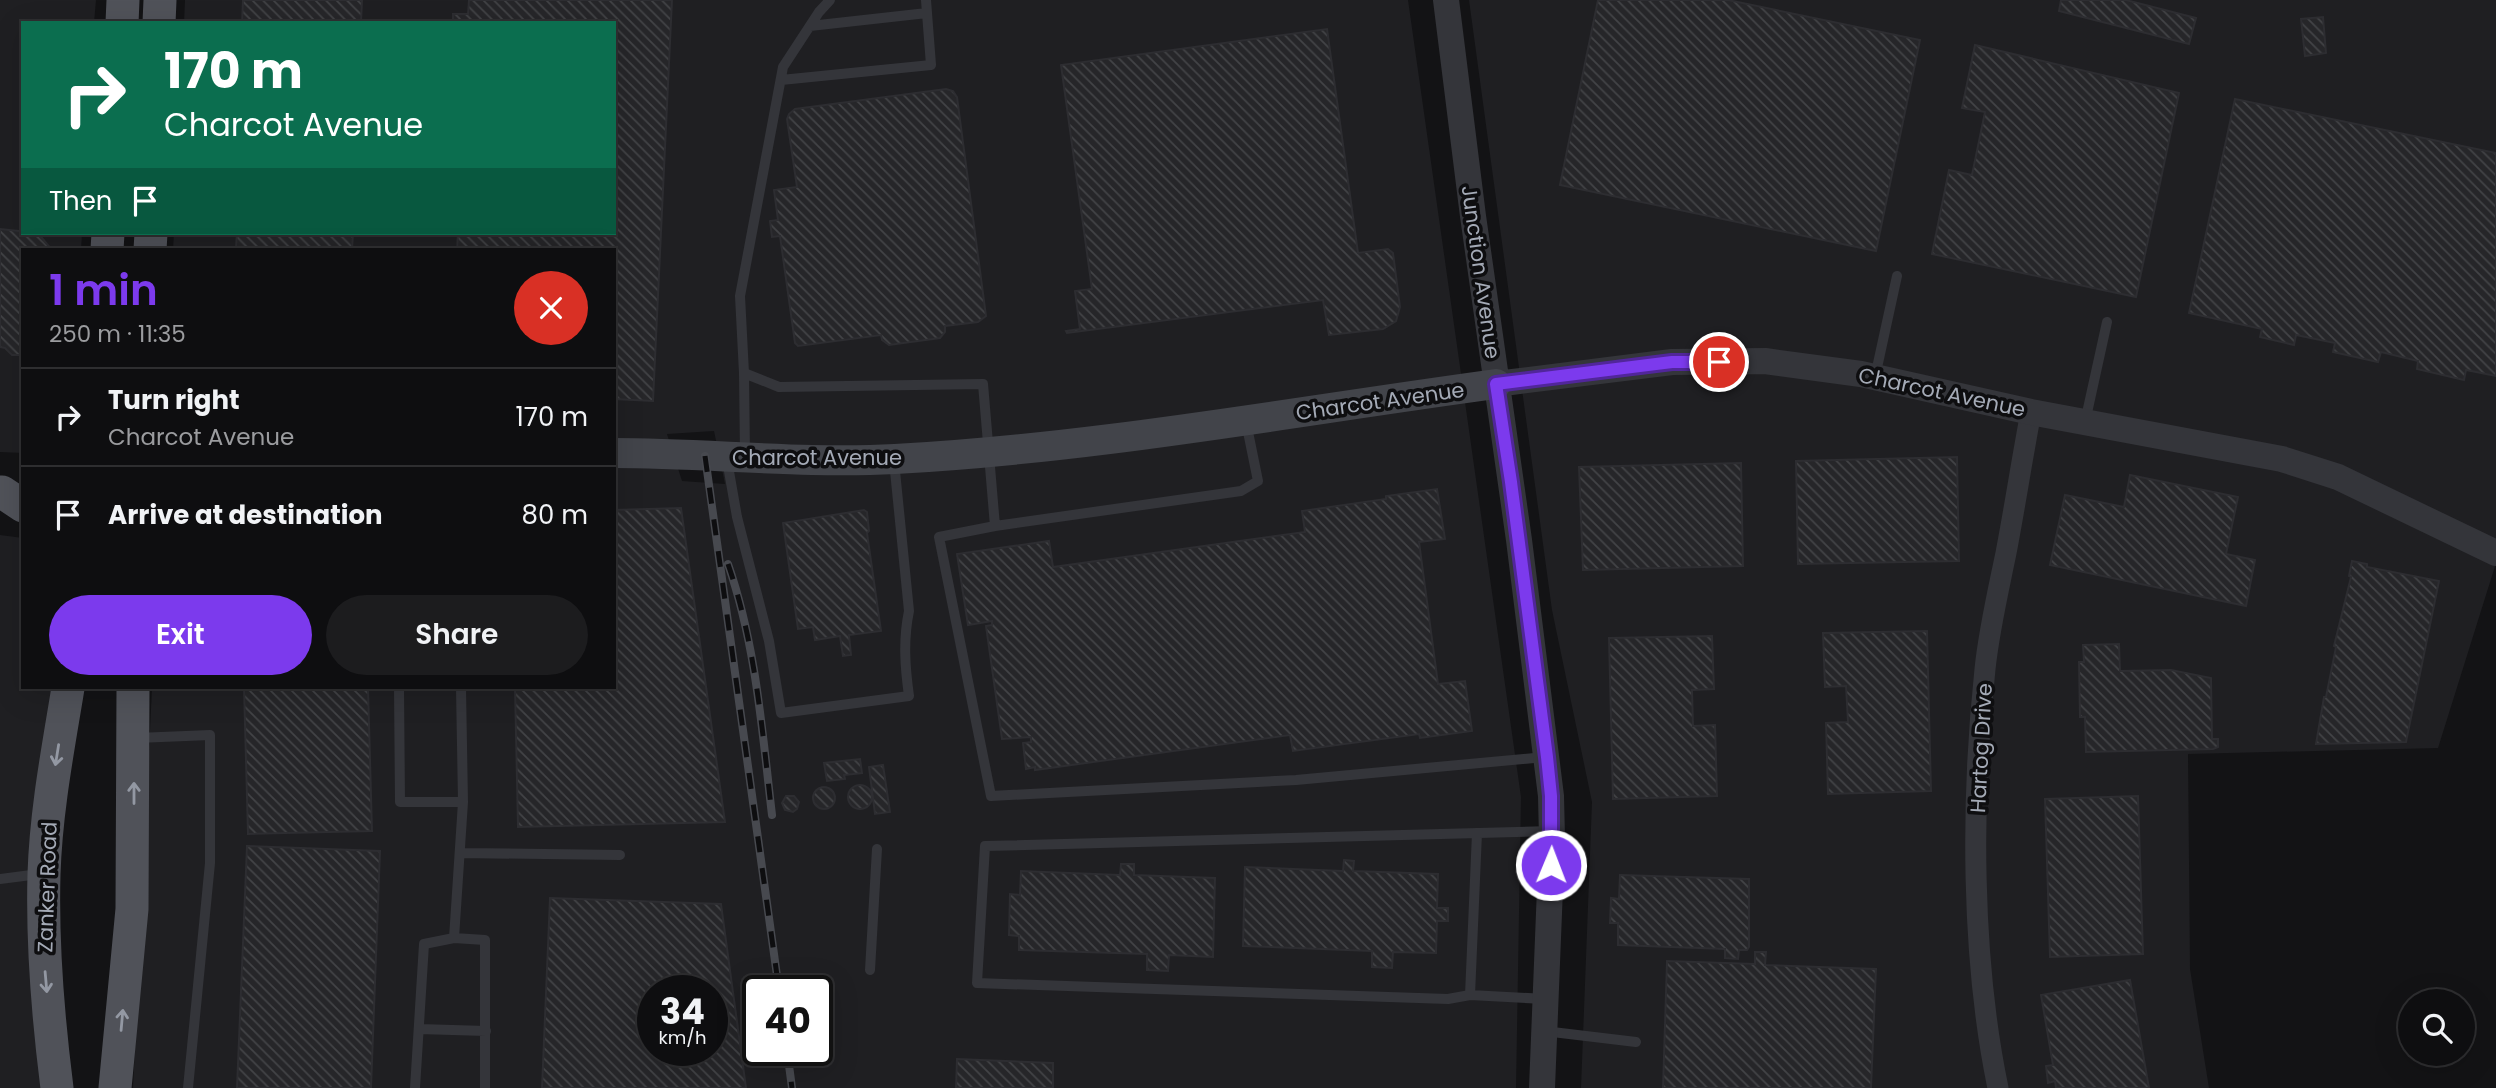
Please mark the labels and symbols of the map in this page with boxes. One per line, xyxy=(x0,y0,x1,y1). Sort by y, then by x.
street label: Junction Avenue xyxy=(1454,183,1508,361)
pin xyxy=(1689,332,1749,392)
street label: Charcot Avenue xyxy=(1856,360,2028,424)
street label: Charcot Avenue xyxy=(1294,375,1466,427)
street label: Charcot Avenue xyxy=(732,443,902,472)
street label: Hartog Drive xyxy=(1963,682,1999,814)
one-way arrow xyxy=(50,743,63,766)
one-way arrow xyxy=(127,782,141,805)
street label: Zanker Road xyxy=(30,821,64,953)
position arrow xyxy=(1514,828,1588,902)
one-way arrow xyxy=(40,970,53,993)
speed limit sign: 40 xyxy=(742,975,833,1066)
one-way arrow xyxy=(116,1009,129,1032)

